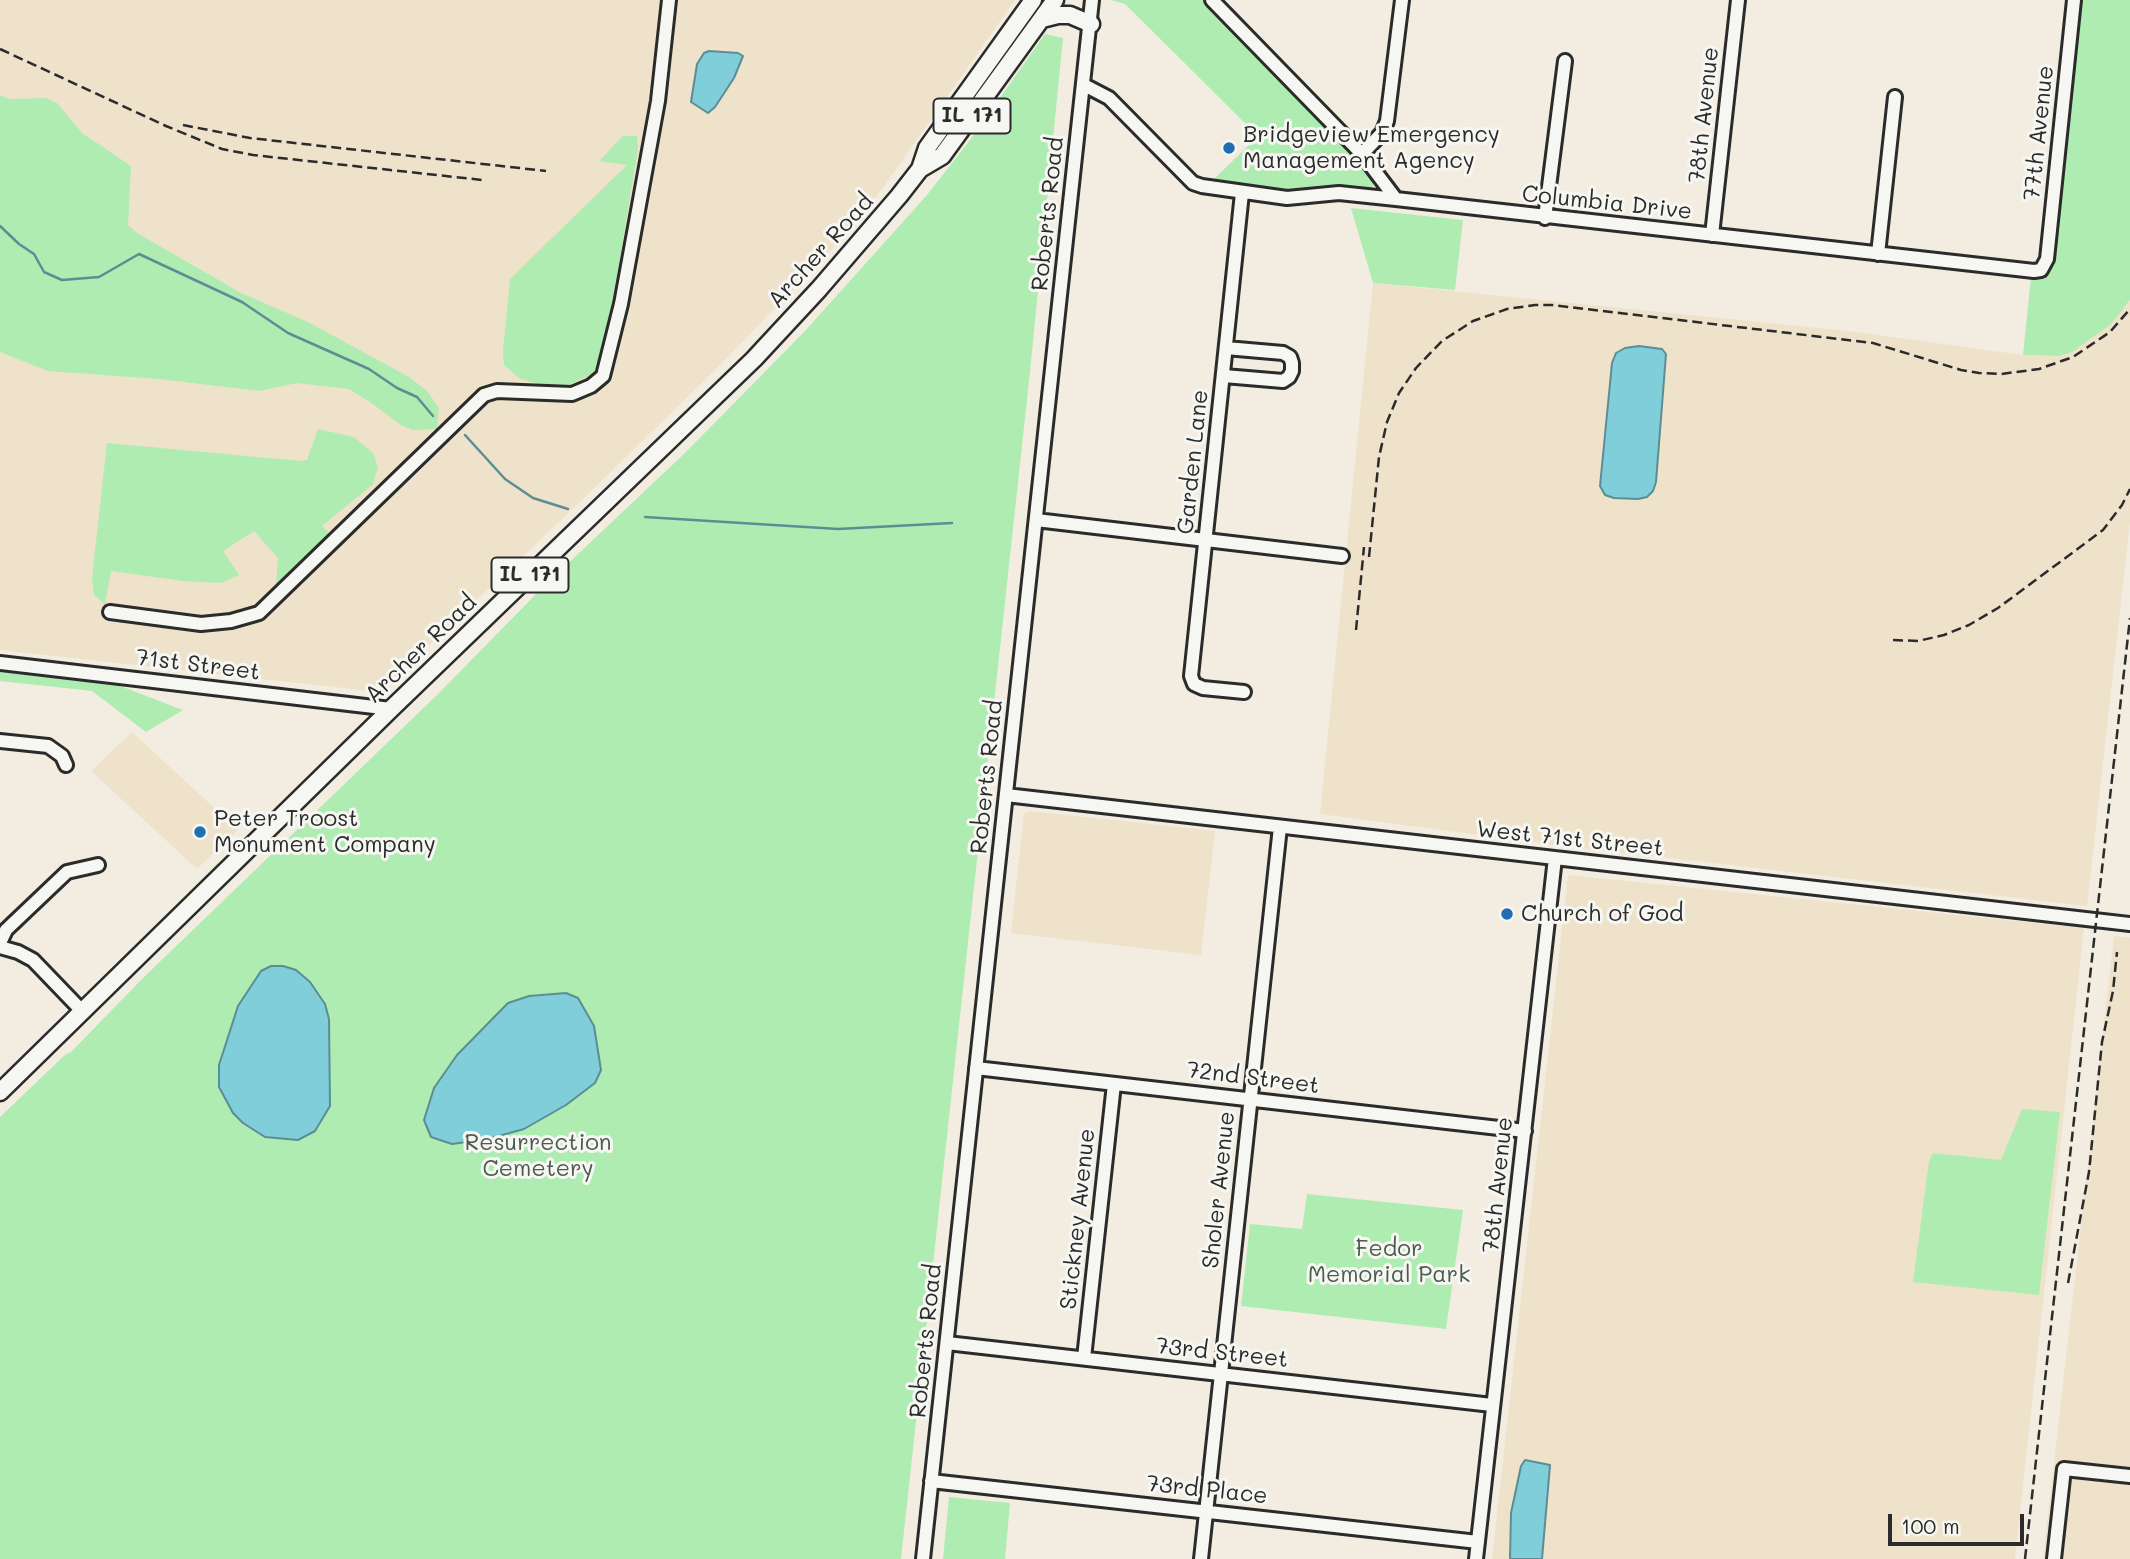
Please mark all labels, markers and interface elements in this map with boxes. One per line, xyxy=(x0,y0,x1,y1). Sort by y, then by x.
street label: 78th Avenue xyxy=(1683,46,1725,184)
street label: 77th Avenue xyxy=(2018,64,2060,202)
road number: IL 171 xyxy=(934,99,1010,134)
place label: Bridgeview Emergency Management Agency xyxy=(1243,121,1500,175)
street label: Roberts Road xyxy=(1026,136,1070,292)
marker: Bridgeview Emergency Management Agency xyxy=(1221,140,1237,156)
street label: Columbia Drive xyxy=(1521,180,1693,226)
street label: Archer Road xyxy=(762,188,880,314)
street label: Garden Lane xyxy=(1172,388,1214,536)
road number: IL 171 xyxy=(491,558,568,592)
street label: Archer Road xyxy=(359,589,483,709)
street label: 71st Street xyxy=(134,644,262,686)
street label: Roberts Road xyxy=(965,699,1009,855)
place label: Peter Troost Monument Company xyxy=(214,805,436,859)
street label: West 71st Street xyxy=(1475,815,1665,863)
marker: Peter Troost Monument Company xyxy=(192,824,208,840)
place label: Church of God xyxy=(1521,900,1684,928)
marker: Church of God xyxy=(1499,906,1515,922)
street label: 72nd Street xyxy=(1185,1056,1321,1100)
street label: Sholer Avenue xyxy=(1197,1110,1241,1270)
street label: 78th Avenue xyxy=(1477,1116,1519,1254)
street label: Stickney Avenue xyxy=(1055,1127,1101,1311)
park label: Resurrection Cemetery xyxy=(464,1129,612,1183)
park label: Fedor Memorial Park xyxy=(1308,1235,1470,1289)
street label: Roberts Road xyxy=(904,1263,948,1419)
street label: 73rd Street xyxy=(1154,1332,1290,1374)
street label: 73rd Place xyxy=(1145,1470,1269,1510)
scale bar xyxy=(1892,1500,2028,1544)
text: 100 m xyxy=(1901,1512,1960,1539)

